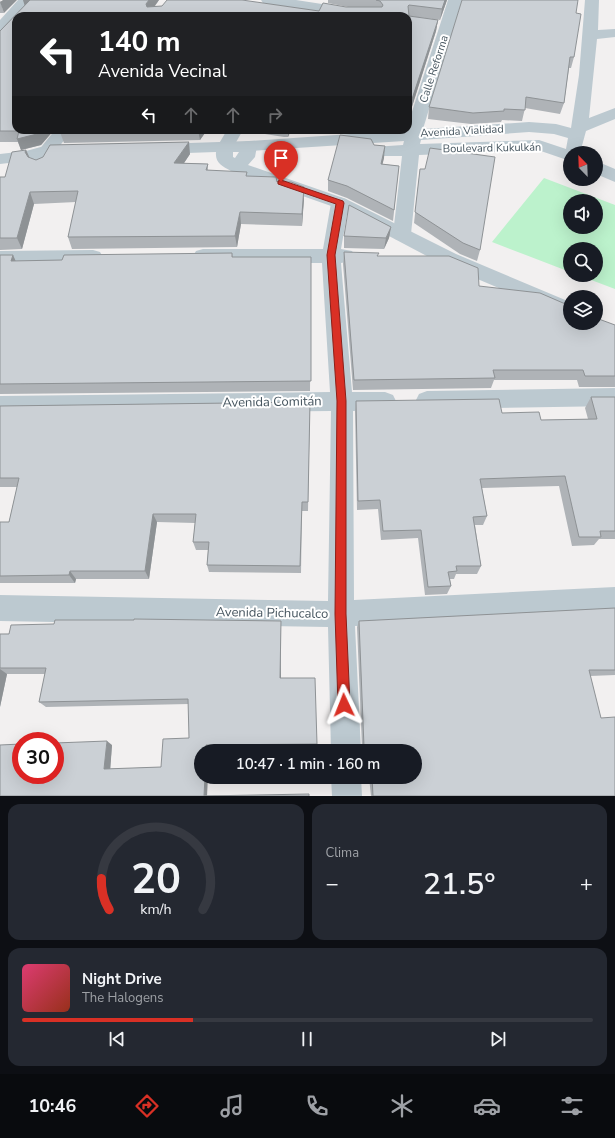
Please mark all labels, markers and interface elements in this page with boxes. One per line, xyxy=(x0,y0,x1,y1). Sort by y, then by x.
text: 140 m xyxy=(98,23,181,61)
icon: left xyxy=(32,28,84,80)
street label: Calle Reforma xyxy=(416,33,452,105)
text: Avenida Vecinal xyxy=(98,59,227,83)
icon: left xyxy=(138,104,160,126)
icon: ahead xyxy=(180,104,202,126)
icon: ahead xyxy=(222,104,244,126)
icon: right xyxy=(264,104,286,126)
street label: Avenida Vialidad xyxy=(420,121,504,141)
street label: Boulevard Kukulkán xyxy=(443,140,541,156)
pin xyxy=(264,141,298,182)
north arrow xyxy=(563,146,603,186)
map controls xyxy=(563,146,603,330)
icon: arrive xyxy=(270,147,292,169)
button: sound xyxy=(563,194,603,234)
button: search xyxy=(563,242,603,282)
button: layers xyxy=(563,290,603,330)
street label: Avenida Comitán xyxy=(222,392,322,412)
street label: Avenida Pichucalco xyxy=(216,603,328,623)
position arrow xyxy=(323,684,365,726)
speed limit sign: 30 xyxy=(12,732,64,784)
text: 10:47 · 1 min · 160 m xyxy=(236,754,380,774)
text: Clima xyxy=(326,844,359,862)
text: 20 xyxy=(131,851,181,908)
text: 21.5° xyxy=(423,864,495,905)
text: − xyxy=(326,869,339,899)
text: + xyxy=(580,869,593,899)
text: km/h xyxy=(140,900,171,919)
text: Night Drive xyxy=(82,969,162,989)
text: The Halogens xyxy=(82,989,163,1007)
icon: previous xyxy=(106,1028,128,1050)
icon: pause xyxy=(296,1028,318,1050)
icon: next xyxy=(487,1028,509,1050)
icon: directions xyxy=(133,1092,161,1120)
icon: music xyxy=(218,1092,246,1120)
icon: phone xyxy=(303,1092,331,1120)
icon: climate xyxy=(388,1092,416,1120)
icon: car xyxy=(473,1092,501,1120)
icon: filters xyxy=(558,1092,586,1120)
text: 10:46 xyxy=(29,1094,76,1118)

